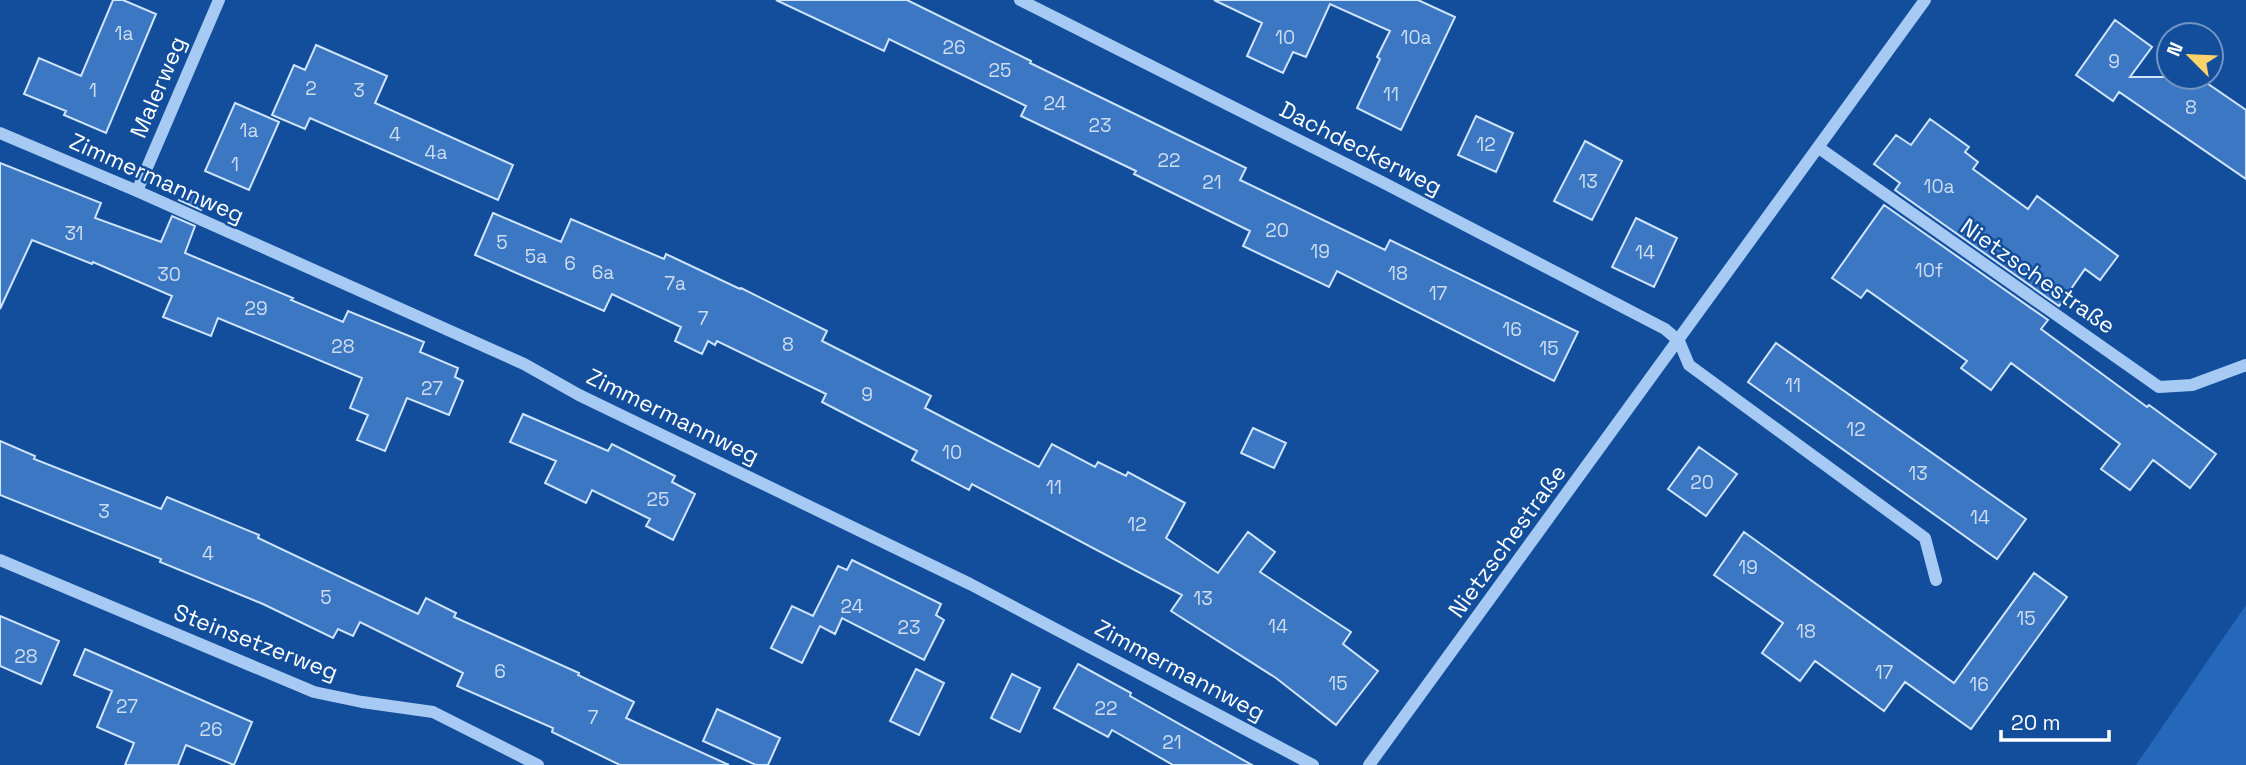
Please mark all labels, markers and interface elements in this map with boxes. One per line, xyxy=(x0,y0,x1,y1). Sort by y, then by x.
house number: 1a xyxy=(115,21,134,46)
north arrow xyxy=(2155,21,2225,91)
house number: 10 xyxy=(1275,25,1295,50)
house number: 10a xyxy=(1400,25,1432,50)
street label: Malerweg xyxy=(123,32,193,142)
house number: 26 xyxy=(942,35,966,60)
text: N xyxy=(2161,38,2189,60)
house number: 9 xyxy=(2108,49,2120,74)
house number: 25 xyxy=(989,58,1011,83)
house number: 2 xyxy=(305,76,317,101)
house number: 1 xyxy=(89,78,97,103)
house number: 3 xyxy=(353,78,365,103)
house number: 11 xyxy=(1383,82,1399,107)
house number: 24 xyxy=(1044,91,1067,116)
street label: Dachdeckerweg xyxy=(1275,94,1447,202)
house number: 8 xyxy=(2185,95,2197,120)
house number: 23 xyxy=(1089,113,1111,138)
house number: 1a xyxy=(240,118,259,143)
house number: 4 xyxy=(389,122,401,147)
street label: Zimmermannweg xyxy=(65,126,249,230)
house number: 12 xyxy=(1476,132,1496,157)
house number: 4a xyxy=(425,140,447,165)
house number: 22 xyxy=(1158,148,1180,173)
house number: 1 xyxy=(231,152,239,177)
house number: 13 xyxy=(1578,169,1598,194)
house number: 21 xyxy=(1202,170,1222,195)
house number: 10a xyxy=(1923,174,1955,199)
street label: Nietzschestraße xyxy=(1955,211,2121,341)
house number: 20 xyxy=(1265,218,1289,243)
house number: 31 xyxy=(64,221,84,246)
house number: 5 xyxy=(496,230,508,255)
house number: 19 xyxy=(1310,239,1330,264)
house number: 14 xyxy=(1635,240,1655,265)
house number: 5a xyxy=(525,244,547,269)
house number: 6 xyxy=(564,251,576,276)
house number: 10f xyxy=(1915,258,1943,283)
house number: 6a xyxy=(592,260,614,285)
house number: 18 xyxy=(1388,261,1408,286)
house number: 30 xyxy=(157,262,181,287)
house number: 7a xyxy=(664,271,686,296)
house number: 17 xyxy=(1429,281,1448,306)
house number: 29 xyxy=(244,296,268,321)
house number: 7 xyxy=(698,306,709,331)
house number: 16 xyxy=(1502,317,1522,342)
house number: 8 xyxy=(782,332,794,357)
house number: 28 xyxy=(331,334,355,359)
house number: 15 xyxy=(1539,336,1559,361)
street label: Zimmermannweg xyxy=(582,361,764,471)
house number: 11 xyxy=(1785,373,1801,398)
house number: 27 xyxy=(421,376,443,401)
house number: 9 xyxy=(861,382,873,407)
house number: 12 xyxy=(1846,417,1866,442)
house number: 10 xyxy=(942,440,962,465)
street label: Nietzschestraße xyxy=(1441,458,1573,624)
house number: 13 xyxy=(1908,461,1928,486)
house number: 20 xyxy=(1690,470,1714,495)
house number: 11 xyxy=(1046,475,1062,500)
house number: 25 xyxy=(647,487,669,512)
house number: 3 xyxy=(98,499,110,524)
house number: 14 xyxy=(1970,505,1990,530)
house number: 12 xyxy=(1127,512,1147,537)
house number: 4 xyxy=(202,541,214,566)
house number: 19 xyxy=(1738,555,1758,580)
house number: 5 xyxy=(320,585,332,610)
house number: 13 xyxy=(1193,586,1213,611)
house number: 24 xyxy=(841,594,864,619)
street label: Steinsetzerweg xyxy=(169,597,343,687)
house number: 15 xyxy=(2016,606,2036,631)
street label: Zimmermannweg xyxy=(1090,613,1270,727)
house number: 14 xyxy=(1268,614,1288,639)
house number: 23 xyxy=(898,615,920,640)
house number: 18 xyxy=(1796,619,1816,644)
house number: 28 xyxy=(14,644,38,669)
house number: 6 xyxy=(494,659,506,684)
house number: 17 xyxy=(1875,660,1894,685)
house number: 15 xyxy=(1328,671,1348,696)
house number: 16 xyxy=(1969,672,1989,697)
house number: 27 xyxy=(116,694,138,719)
house number: 22 xyxy=(1095,696,1117,721)
scale bar xyxy=(2001,698,2110,742)
house number: 7 xyxy=(588,705,599,730)
text: 20 m xyxy=(2011,709,2061,736)
house number: 26 xyxy=(199,717,223,742)
house number: 21 xyxy=(1162,730,1182,755)

